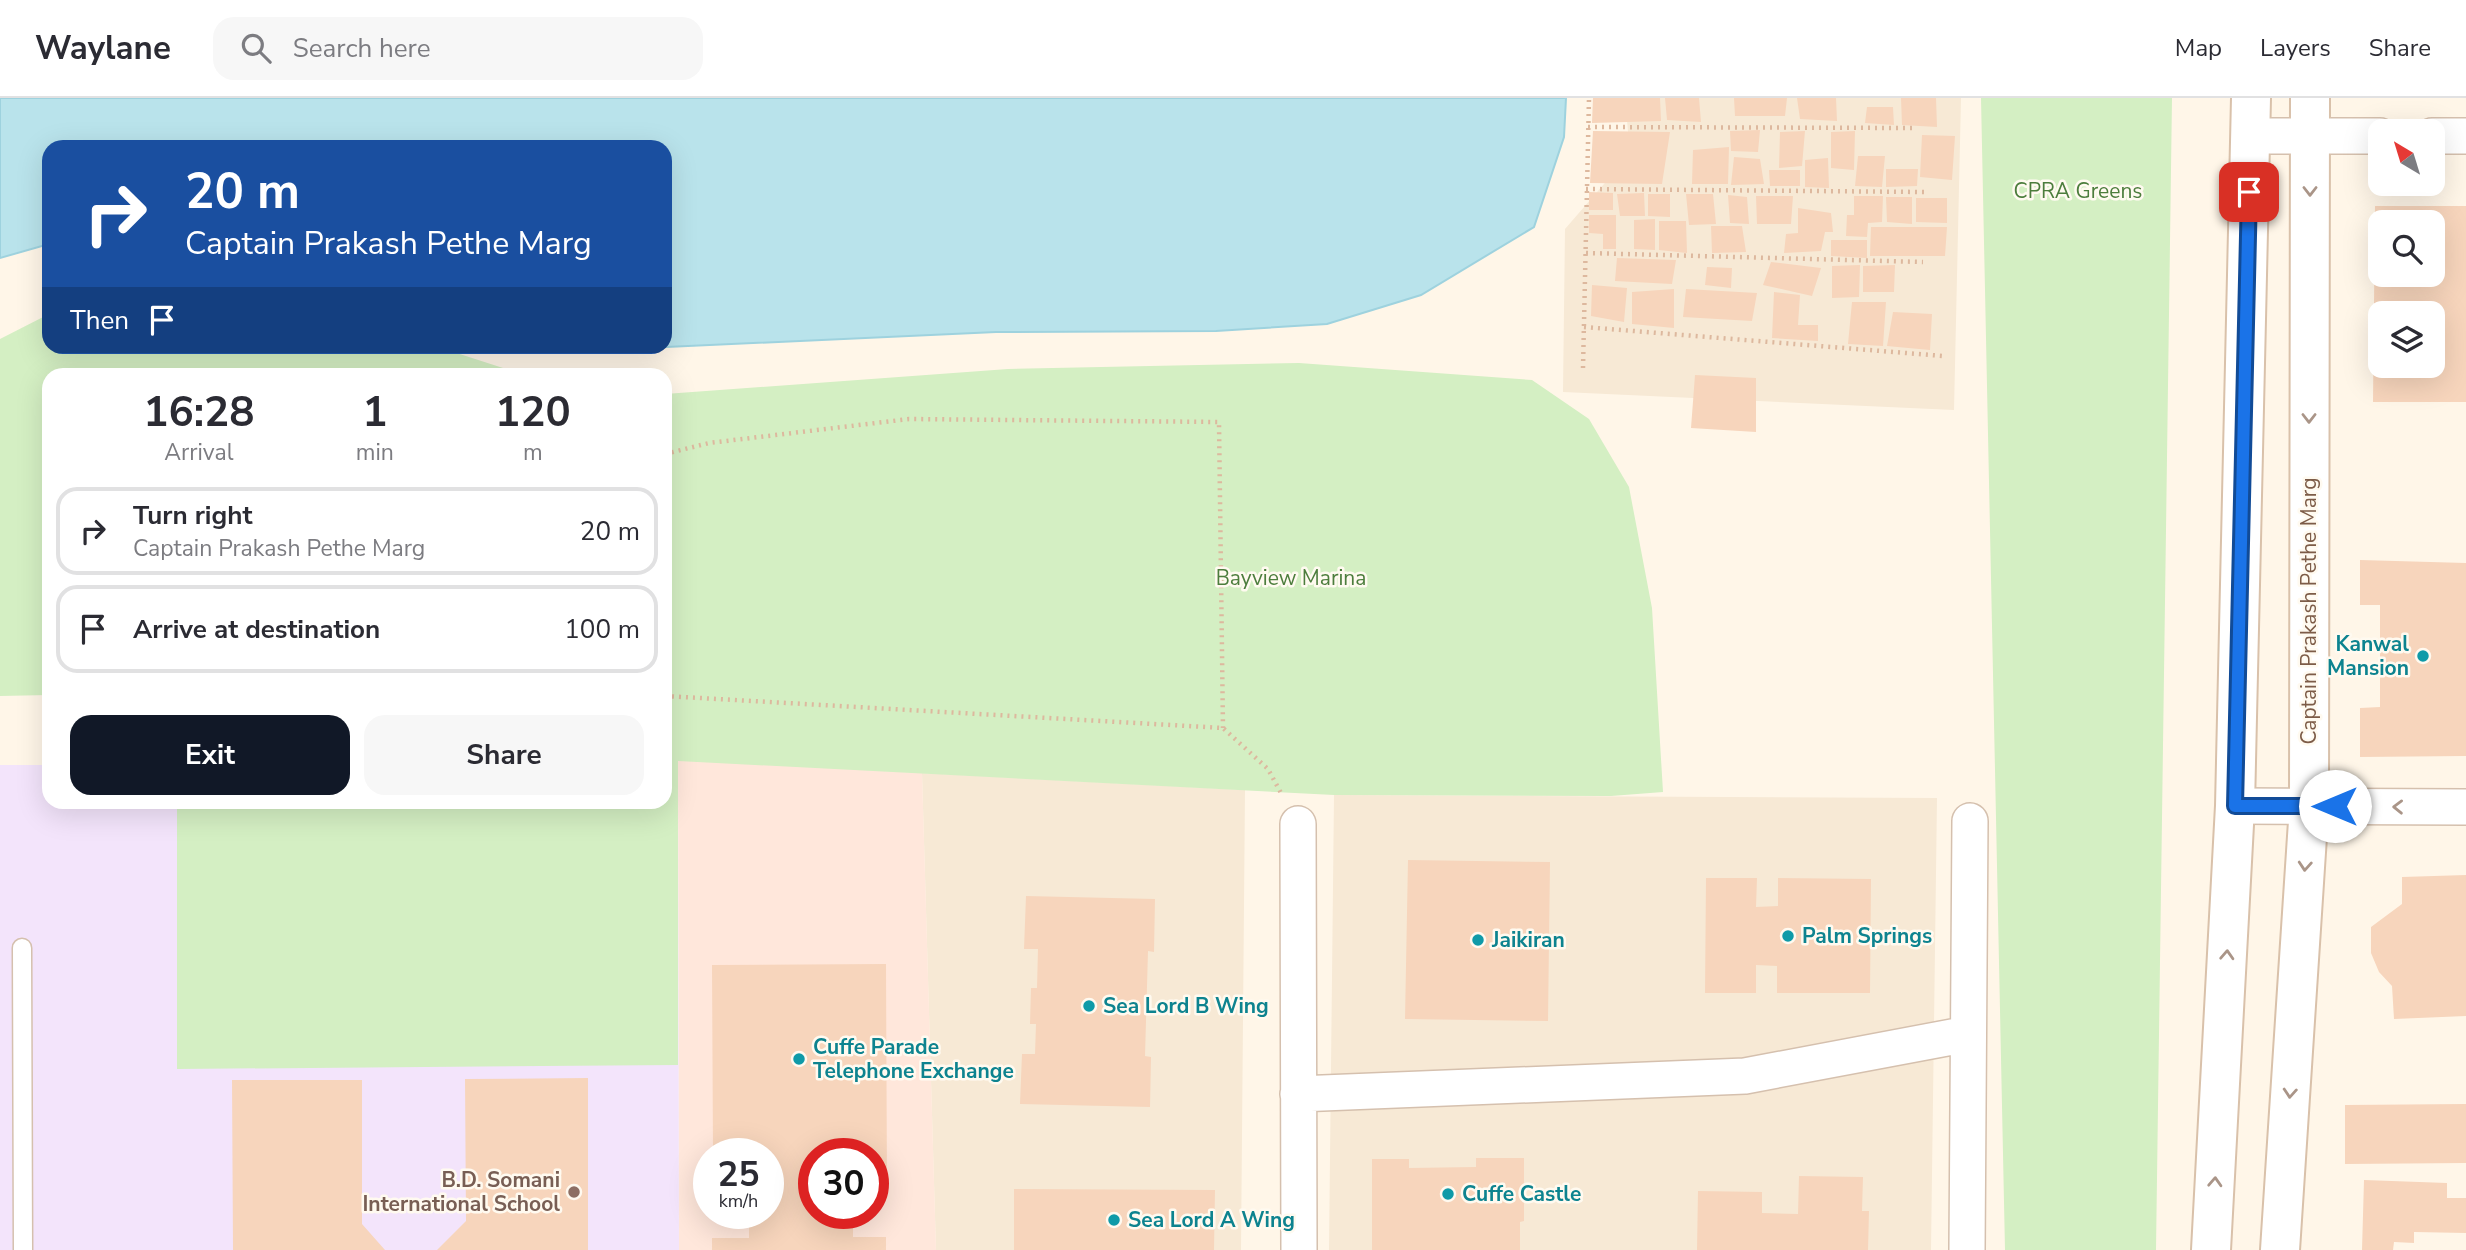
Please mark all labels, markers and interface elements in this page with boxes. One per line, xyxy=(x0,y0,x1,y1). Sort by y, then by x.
search box xyxy=(213,17,703,80)
text: Waylane xyxy=(35,26,171,71)
icon: search xyxy=(237,29,275,67)
text: Search here xyxy=(293,31,431,66)
text: Map xyxy=(2175,32,2222,64)
text: Layers xyxy=(2260,32,2331,64)
text: Share xyxy=(2369,32,2431,64)
north arrow xyxy=(2368,119,2445,196)
map controls xyxy=(2368,119,2445,378)
text: 20 m xyxy=(185,158,300,225)
pin xyxy=(2219,162,2279,222)
icon: right xyxy=(70,168,161,259)
icon: arrive xyxy=(2230,173,2268,211)
park label: CPRA Greens xyxy=(2014,177,2142,205)
one-way arrow xyxy=(2302,186,2318,196)
button: search xyxy=(2368,210,2445,287)
text: Captain Prakash Pethe Marg xyxy=(185,222,592,265)
icon: arrive xyxy=(143,301,181,339)
button: layers xyxy=(2368,301,2445,378)
text: Then xyxy=(70,303,129,338)
text: 16:28 xyxy=(143,384,254,441)
text: 1 xyxy=(362,384,387,441)
text: 120 xyxy=(495,384,571,441)
one-way arrow xyxy=(2301,413,2317,424)
text: Arrival xyxy=(164,437,233,468)
text: min xyxy=(356,437,394,468)
text: m xyxy=(523,437,543,468)
street label: Captain Prakash Pethe Marg xyxy=(2295,478,2323,744)
text: Turn right xyxy=(133,498,252,533)
icon: right xyxy=(74,512,112,550)
text: 20 m xyxy=(580,514,640,549)
text: Captain Prakash Pethe Marg xyxy=(133,533,425,564)
park label: Bayview Marina xyxy=(1216,564,1366,592)
icon: arrive xyxy=(74,610,112,648)
text: Arrive at destination xyxy=(133,612,380,647)
text: 100 m xyxy=(564,612,640,647)
place label: Kanwal Mansion xyxy=(2327,630,2409,682)
marker: Kanwal Mansion xyxy=(2415,648,2431,664)
button: Exit xyxy=(70,715,350,795)
button: Share xyxy=(364,715,644,795)
position arrow xyxy=(2298,769,2372,843)
one-way arrow xyxy=(2392,799,2403,814)
one-way arrow xyxy=(2297,861,2312,872)
place label: Palm Springs xyxy=(1802,922,1932,950)
place label: Jaikiran xyxy=(1491,926,1565,954)
marker: Palm Springs xyxy=(1780,928,1796,944)
marker: Jaikiran xyxy=(1470,932,1486,948)
one-way arrow xyxy=(2219,949,2234,960)
place label: Sea Lord B Wing xyxy=(1103,992,1269,1020)
marker: Sea Lord B Wing xyxy=(1081,998,1097,1014)
place label: Cuffe Parade Telephone Exchange xyxy=(813,1033,1014,1085)
marker: Cuffe Parade Telephone Exchange xyxy=(791,1051,807,1067)
one-way arrow xyxy=(2283,1088,2298,1099)
speed limit sign: 30 xyxy=(798,1138,889,1229)
text: 25 xyxy=(717,1151,760,1198)
place label: B.D. Somani International School xyxy=(362,1166,560,1218)
one-way arrow xyxy=(2207,1176,2222,1187)
place label: Cuffe Castle xyxy=(1462,1180,1581,1208)
marker: B.D. Somani International School xyxy=(566,1184,582,1200)
marker: Cuffe Castle xyxy=(1440,1186,1456,1202)
text: km/h xyxy=(719,1189,758,1213)
place label: Sea Lord A Wing xyxy=(1128,1206,1295,1234)
marker: Sea Lord A Wing xyxy=(1106,1212,1122,1228)

